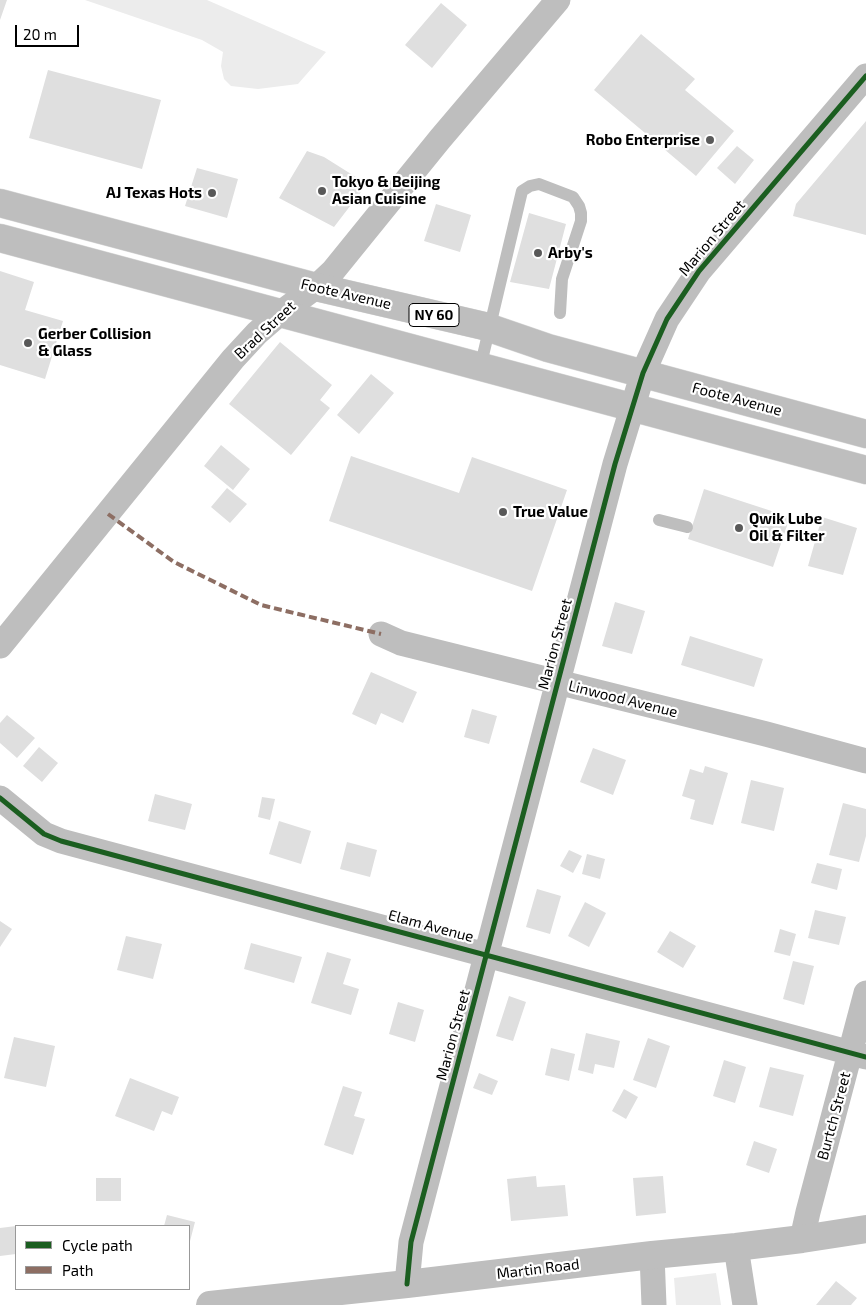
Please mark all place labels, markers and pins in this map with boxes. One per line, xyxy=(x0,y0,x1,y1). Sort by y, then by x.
place label: Robo Enterprise xyxy=(586,131,700,149)
marker: Robo Enterprise xyxy=(704,134,716,146)
place label: Tokyo & Beijing Asian Cuisine xyxy=(332,173,440,208)
place label: AJ Texas Hots xyxy=(106,184,202,202)
marker: Tokyo & Beijing Asian Cuisine xyxy=(316,185,328,197)
marker: AJ Texas Hots xyxy=(206,187,218,199)
place label: Arby's xyxy=(548,244,593,262)
marker: Arby's xyxy=(532,247,544,259)
place label: Gerber Collision & Glass xyxy=(38,325,151,360)
marker: Gerber Collision & Glass xyxy=(22,337,34,349)
place label: True Value xyxy=(513,503,588,521)
marker: True Value xyxy=(497,506,509,518)
place label: Qwik Lube Oil & Filter xyxy=(749,510,825,545)
marker: Qwik Lube Oil & Filter xyxy=(733,522,745,534)

